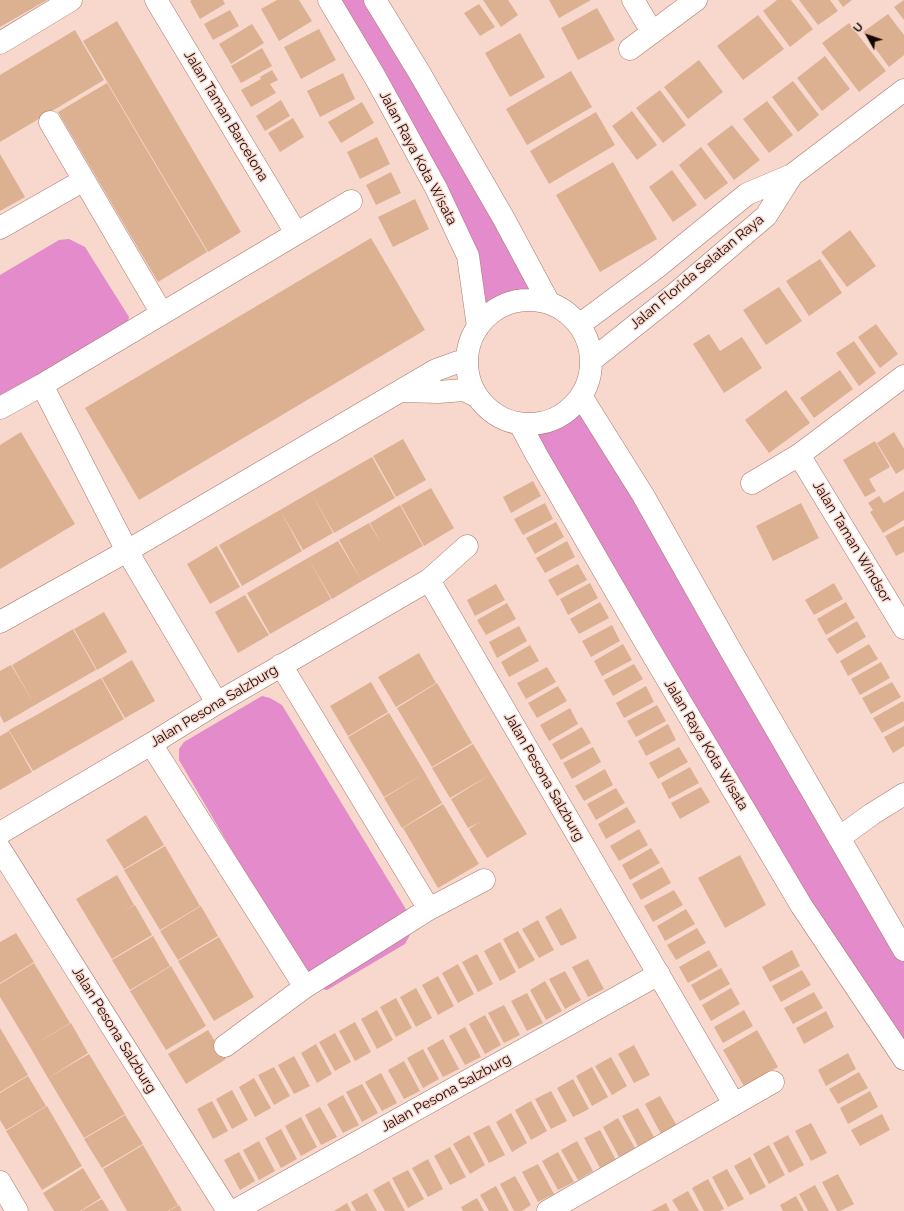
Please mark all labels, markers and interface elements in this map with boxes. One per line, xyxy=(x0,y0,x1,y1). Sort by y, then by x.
north arrow xyxy=(848,16,888,56)
text: U xyxy=(851,21,866,35)
street label: Jalan Taman Barcelona xyxy=(180,47,272,185)
street label: Jalan Raya Kota Wisata xyxy=(375,88,461,228)
street label: Jalan Florida Selatan Raya xyxy=(627,211,767,333)
street label: Jalan Taman Windsor xyxy=(809,478,895,606)
street label: Jalan Pesona Salzburg xyxy=(147,661,281,751)
street label: Jalan Raya Kota Wisata xyxy=(660,677,752,813)
street label: Jalan Pesona Salzburg xyxy=(500,710,588,844)
street label: Jalan Pesona Salzburg xyxy=(68,964,160,1096)
street label: Jalan Pesona Salzburg xyxy=(378,1050,514,1136)

